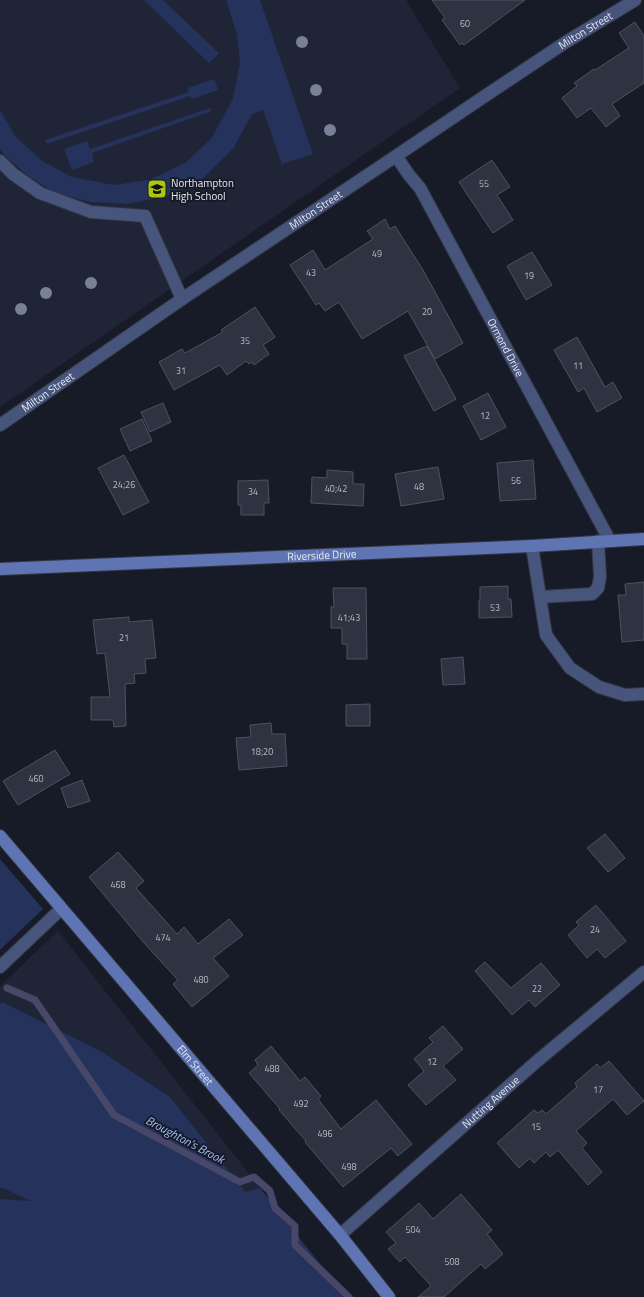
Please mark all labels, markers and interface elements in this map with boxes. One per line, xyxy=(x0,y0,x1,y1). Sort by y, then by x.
street label: Milton Street xyxy=(555,8,615,53)
house number: 60 xyxy=(460,17,470,30)
place label: Northampton High School xyxy=(171,175,234,204)
house number: 55 xyxy=(479,177,489,190)
school or university icon: Northampton High School xyxy=(146,178,168,200)
street label: Milton Street xyxy=(286,186,345,233)
house number: 49 xyxy=(372,247,382,260)
house number: 43 xyxy=(306,266,316,279)
house number: 19 xyxy=(524,269,534,282)
house number: 20 xyxy=(422,305,432,318)
street label: Ormond Drive xyxy=(483,315,528,380)
house number: 35 xyxy=(240,334,250,347)
house number: 11 xyxy=(573,359,583,372)
house number: 31 xyxy=(176,364,186,377)
street label: Milton Street xyxy=(18,368,77,416)
house number: 12 xyxy=(480,409,490,422)
house number: 56 xyxy=(511,474,521,487)
house number: 24;26 xyxy=(113,478,135,491)
house number: 48 xyxy=(414,480,424,493)
house number: 40;42 xyxy=(325,482,347,495)
house number: 34 xyxy=(248,485,258,498)
street label: Riverside Drive xyxy=(287,546,357,565)
house number: 53 xyxy=(490,601,500,614)
house number: 41;43 xyxy=(338,611,360,624)
house number: 21 xyxy=(119,631,129,644)
house number: 18;20 xyxy=(251,745,273,758)
house number: 460 xyxy=(28,772,44,785)
house number: 468 xyxy=(110,878,126,891)
house number: 24 xyxy=(590,923,600,936)
house number: 474 xyxy=(155,931,171,944)
house number: 480 xyxy=(193,973,209,986)
house number: 22 xyxy=(532,982,542,995)
street label: Elm Street xyxy=(173,1041,217,1089)
house number: 12 xyxy=(427,1055,437,1068)
house number: 488 xyxy=(264,1062,280,1075)
street label: Nutting Avenue xyxy=(458,1072,523,1132)
house number: 17 xyxy=(593,1083,603,1096)
house number: 492 xyxy=(293,1097,309,1110)
water label: Broughton's Brook xyxy=(142,1111,230,1169)
house number: 15 xyxy=(531,1120,541,1133)
house number: 496 xyxy=(317,1127,333,1140)
house number: 498 xyxy=(341,1160,357,1173)
house number: 504 xyxy=(405,1223,421,1236)
house number: 508 xyxy=(444,1255,460,1268)

